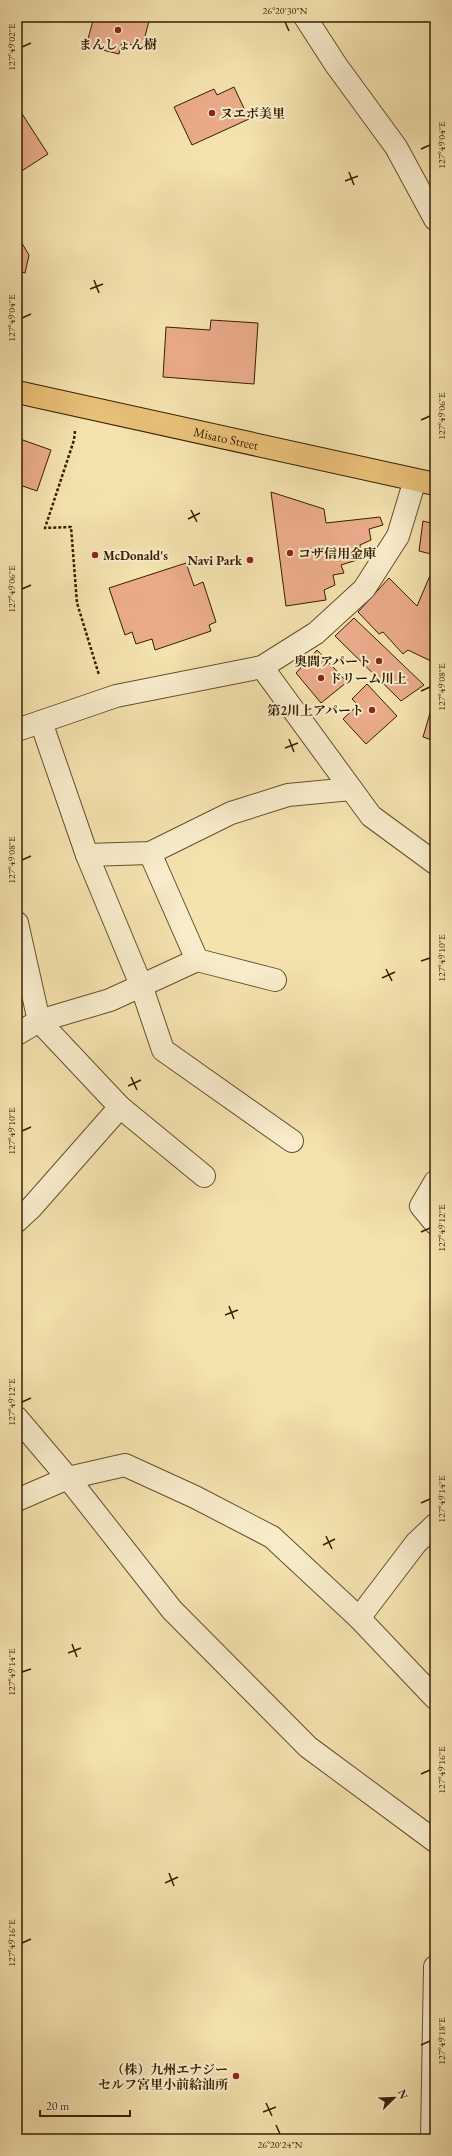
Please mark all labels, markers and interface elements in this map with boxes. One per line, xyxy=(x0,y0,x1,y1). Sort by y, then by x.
text: 26°20'30"N xyxy=(263,4,308,17)
text: 127°49'02"E xyxy=(5,23,18,71)
marker: まんしょん樹 xyxy=(113,25,123,35)
place label: まんしょん樹 xyxy=(79,36,157,53)
place label: ヌエボ美里 xyxy=(220,105,285,122)
marker: ヌエボ美里 xyxy=(207,108,217,118)
text: 127°49'04"E xyxy=(435,121,448,169)
text: 127°49'04"E xyxy=(5,294,18,342)
text: 127°49'06"E xyxy=(435,392,448,440)
street label: Misato Street xyxy=(192,423,260,454)
place label: コザ信用金庫 xyxy=(298,545,376,562)
place label: McDonald's xyxy=(103,547,168,564)
marker: コザ信用金庫 xyxy=(285,548,295,558)
marker: McDonald's xyxy=(90,550,100,560)
place label: Navi Park xyxy=(187,552,243,569)
marker: Navi Park xyxy=(245,555,255,565)
text: 127°49'06"E xyxy=(5,565,18,613)
place label: 奥間アパート xyxy=(294,653,371,670)
marker: 奥間アパート xyxy=(374,656,384,666)
text: 127°49'08"E xyxy=(435,663,448,711)
place label: ドリーム川上 xyxy=(329,670,407,687)
marker: ドリーム川上 xyxy=(316,673,326,683)
place label: 第2川上アパート xyxy=(267,702,364,719)
marker: 第2川上アパート xyxy=(367,705,377,715)
text: 127°49'08"E xyxy=(5,836,18,884)
text: 127°49'10"E xyxy=(435,934,448,982)
text: 127°49'10"E xyxy=(5,1107,18,1155)
text: 127°49'12"E xyxy=(435,1204,448,1252)
text: 127°49'12"E xyxy=(5,1378,18,1426)
text: 127°49'14"E xyxy=(435,1475,448,1523)
text: 127°49'14"E xyxy=(5,1648,18,1696)
text: 127°49'16"E xyxy=(435,1746,448,1794)
text: 127°49'16"E xyxy=(5,1919,18,1967)
text: 127°49'18"E xyxy=(435,2017,448,2065)
place label: （株）九州エナジー セルフ宮里小前給油所 xyxy=(98,2061,228,2093)
marker: （株）九州エナジー セルフ宮里小前給油所 xyxy=(231,2071,241,2081)
north arrow xyxy=(374,2078,414,2118)
text: N xyxy=(395,2087,411,2101)
scale bar xyxy=(40,2092,130,2118)
text: 20 m xyxy=(46,2098,70,2114)
text: 26°20'24"N xyxy=(258,2138,303,2151)

